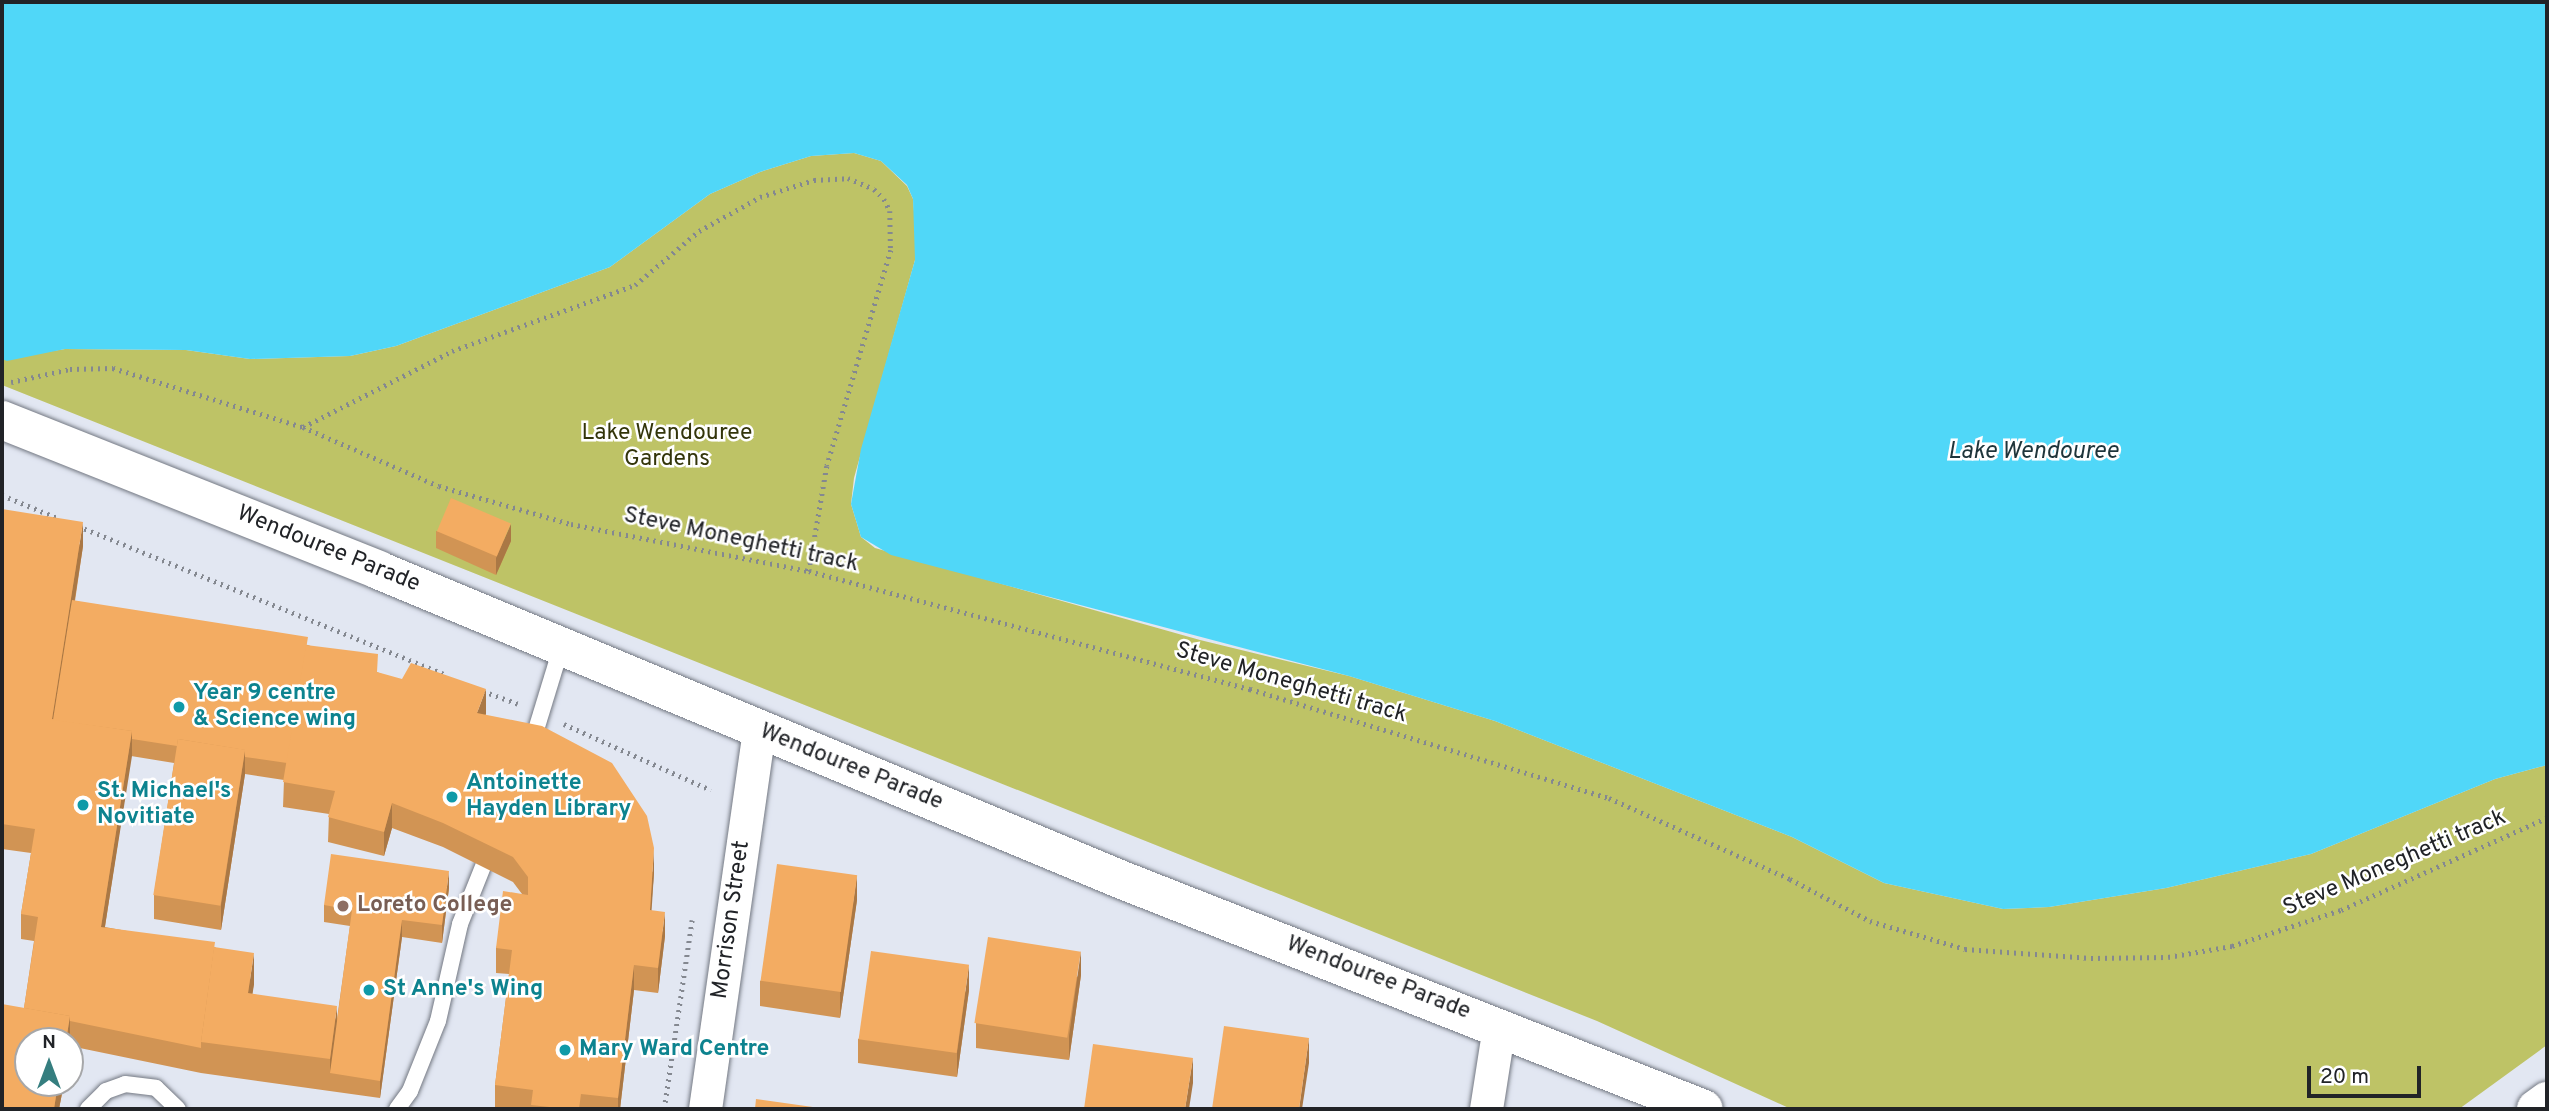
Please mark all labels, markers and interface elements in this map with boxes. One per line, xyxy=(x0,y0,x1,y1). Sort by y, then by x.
park label: Lake Wendouree Gardens xyxy=(581,420,753,474)
water label: Lake Wendouree xyxy=(1947,439,2119,467)
street label: Wendouree Parade xyxy=(232,501,424,599)
street label: Steve Moneghetti track xyxy=(621,503,861,579)
street label: Steve Moneghetti track xyxy=(1172,638,1410,730)
place label: Year 9 centre & Science wing xyxy=(193,680,356,734)
marker: Year 9 centre & Science wing xyxy=(171,699,187,715)
street label: Wendouree Parade xyxy=(755,719,947,817)
place label: Antoinette Hayden Library xyxy=(466,770,631,824)
place label: St. Michael's Novitiate xyxy=(97,778,231,832)
marker: Antoinette Hayden Library xyxy=(444,789,460,805)
marker: St. Michael's Novitiate xyxy=(75,797,91,813)
street label: Steve Moneghetti track xyxy=(2279,805,2511,923)
street label: Morrison Street xyxy=(707,839,757,1001)
place label: Loreto College xyxy=(357,892,512,920)
marker: Loreto College xyxy=(335,898,351,914)
street label: Wendouree Parade xyxy=(1282,931,1474,1027)
place label: St Anne's Wing xyxy=(383,976,544,1004)
marker: St Anne's Wing xyxy=(361,982,377,998)
north arrow xyxy=(14,1027,84,1097)
text: N xyxy=(42,1031,56,1055)
place label: Mary Ward Centre xyxy=(579,1036,769,1064)
marker: Mary Ward Centre xyxy=(557,1042,573,1058)
scale bar xyxy=(2311,1052,2425,1096)
text: 20 m xyxy=(2320,1064,2369,1091)

